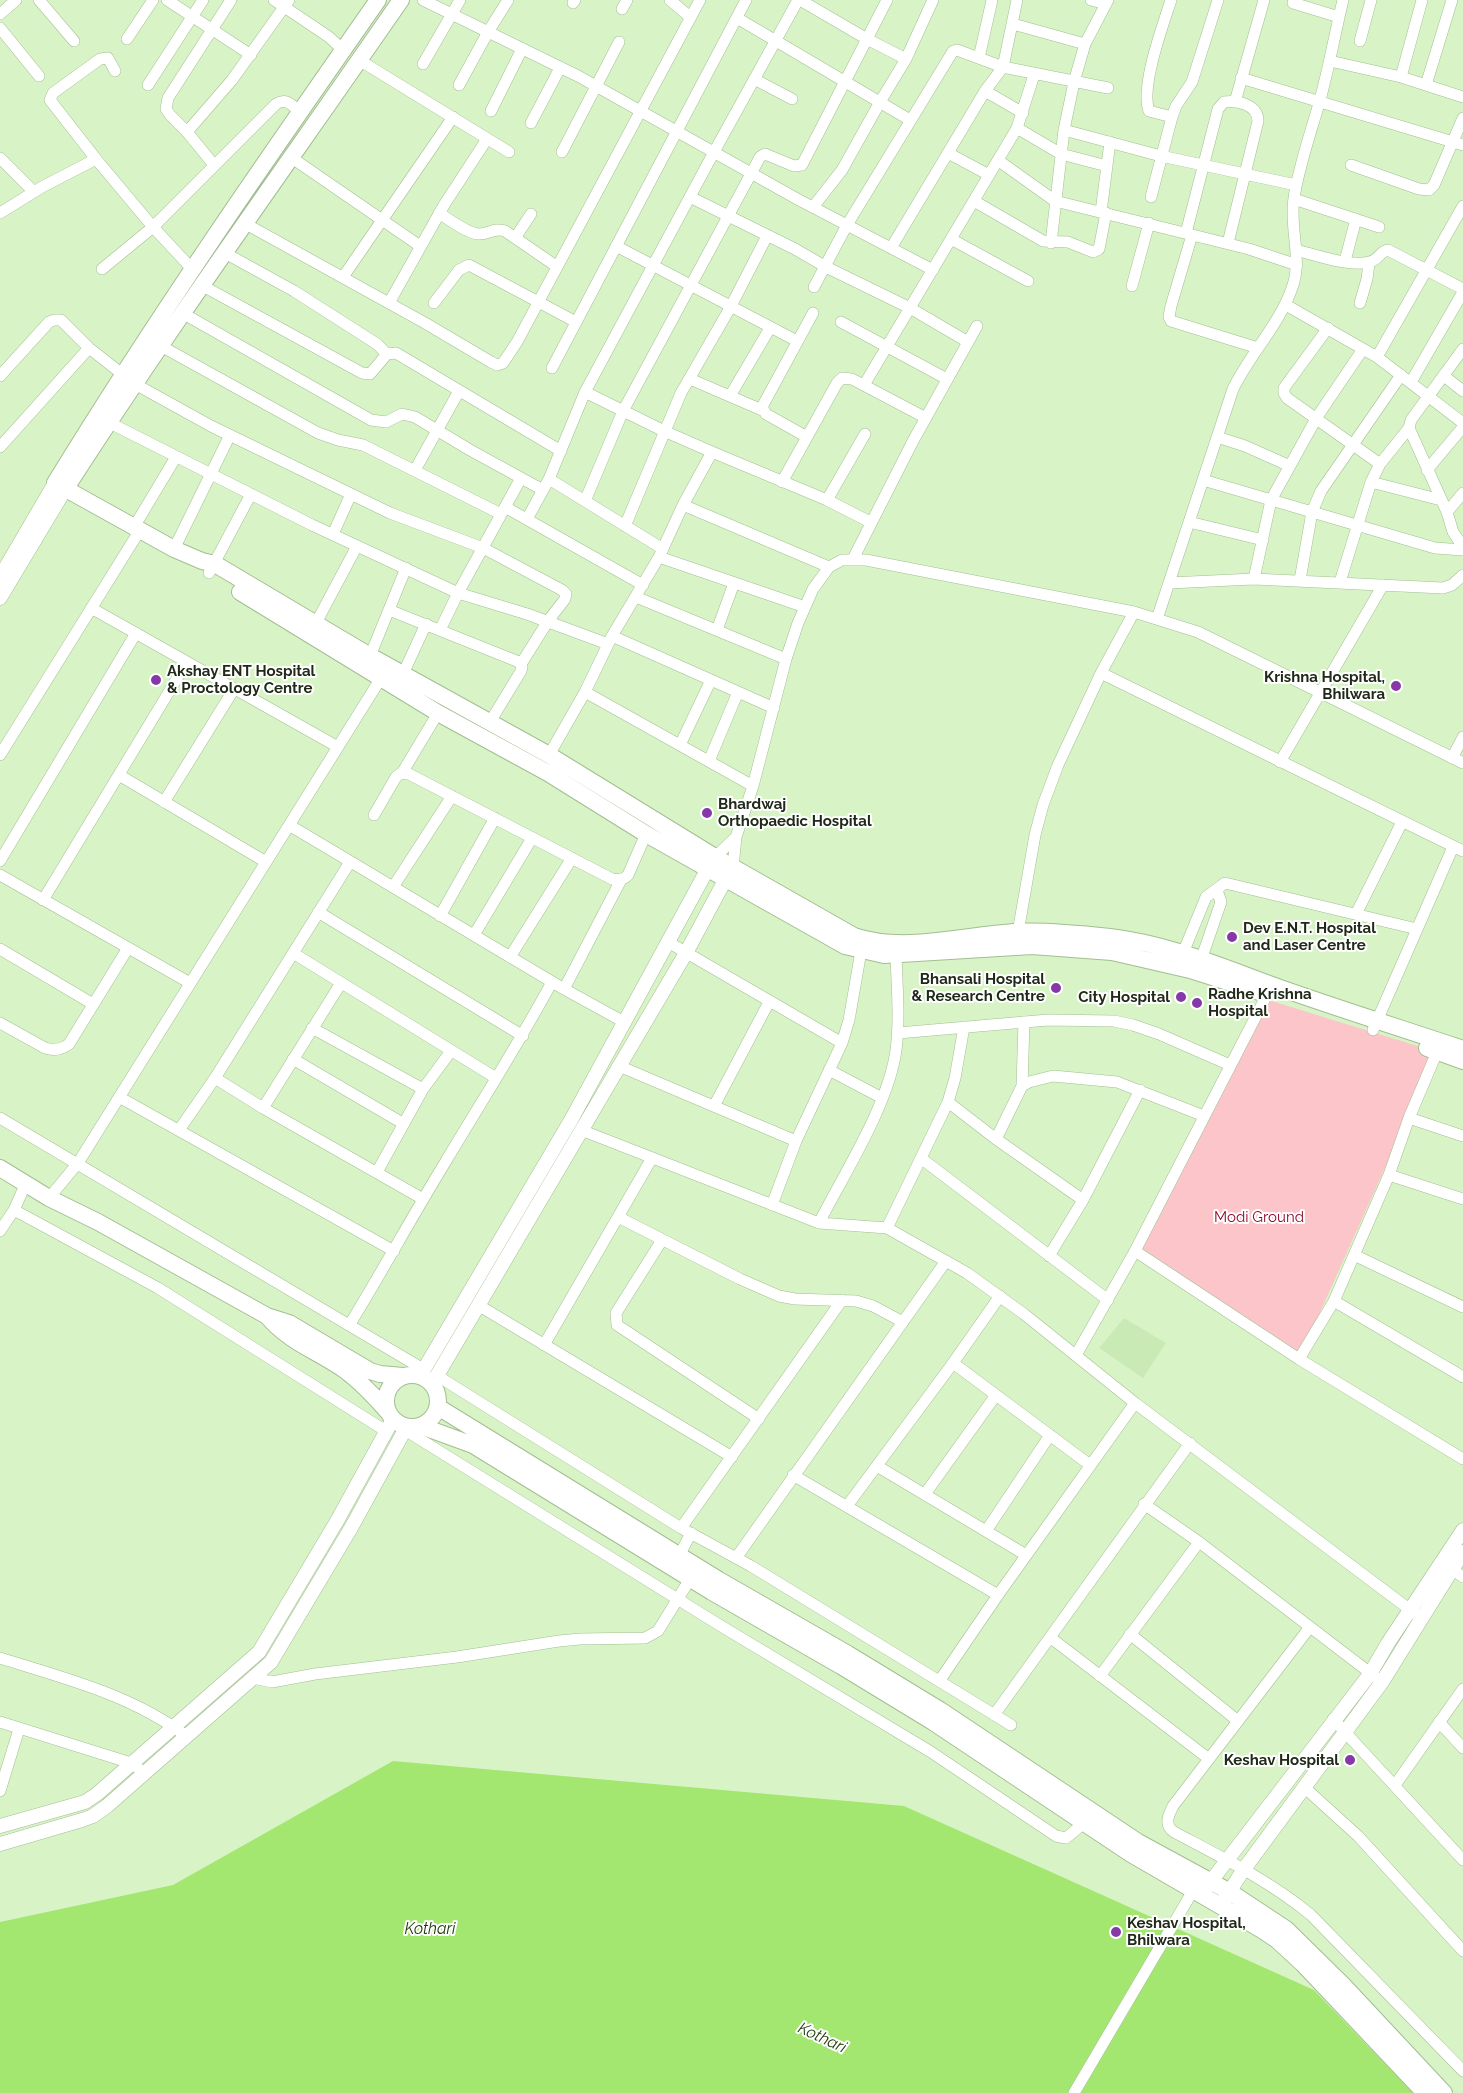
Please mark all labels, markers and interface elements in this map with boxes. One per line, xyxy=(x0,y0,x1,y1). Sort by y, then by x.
place label: Akshay ENT Hospital & Proctology Centre xyxy=(167,662,315,697)
place label: Krishna Hospital, Bhilwara xyxy=(1264,668,1385,703)
marker: Akshay ENT Hospital & Proctology Centre xyxy=(149,673,163,687)
marker: Krishna Hospital, Bhilwara xyxy=(1389,679,1403,693)
place label: Bhardwaj Orthopaedic Hospital xyxy=(718,795,872,830)
marker: Bhardwaj Orthopaedic Hospital xyxy=(700,806,714,820)
place label: Dev E.N.T. Hospital and Laser Centre xyxy=(1243,919,1376,954)
marker: Dev E.N.T. Hospital and Laser Centre xyxy=(1225,930,1239,944)
place label: Bhansali Hospital & Research Centre xyxy=(911,970,1045,1005)
marker: Bhansali Hospital & Research Centre xyxy=(1049,981,1063,995)
place label: Radhe Krishna Hospital xyxy=(1208,985,1312,1020)
place label: City Hospital xyxy=(1078,988,1170,1006)
marker: City Hospital xyxy=(1174,990,1188,1004)
marker: Radhe Krishna Hospital xyxy=(1190,996,1204,1010)
park label: Modi Ground xyxy=(1214,1208,1304,1226)
place label: Keshav Hospital xyxy=(1224,1751,1339,1769)
marker: Keshav Hospital xyxy=(1343,1753,1357,1767)
place label: Keshav Hospital, Bhilwara xyxy=(1127,1914,1246,1949)
water label: Kothari xyxy=(405,1919,455,1939)
marker: Keshav Hospital, Bhilwara xyxy=(1109,1925,1123,1939)
water label: Kothari xyxy=(795,2019,849,2057)

